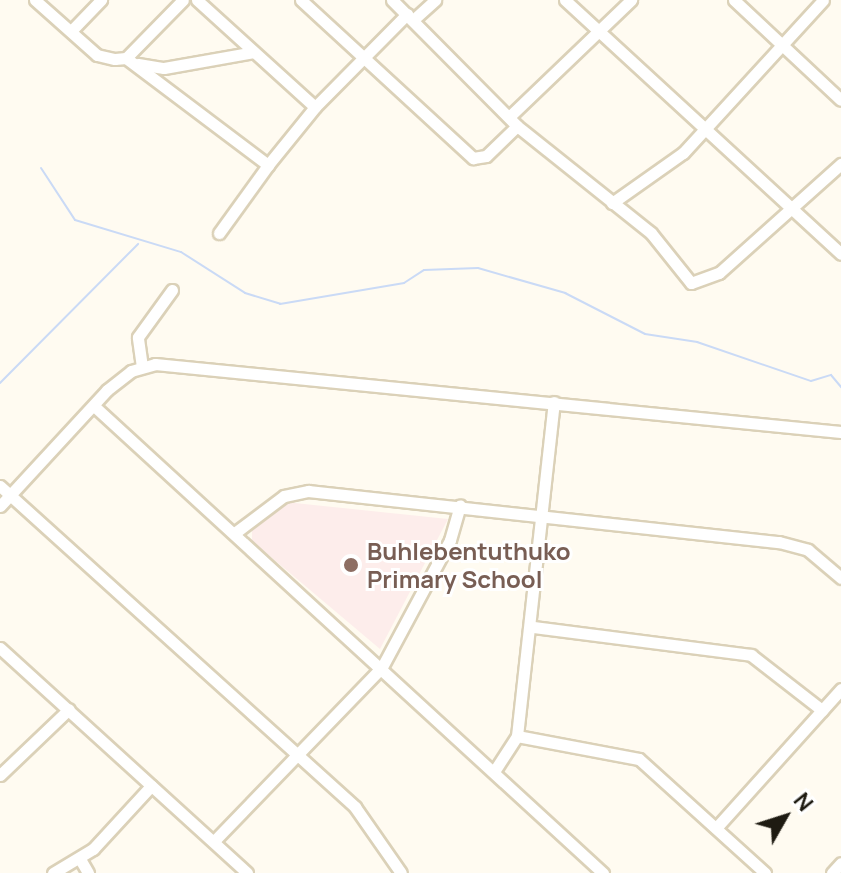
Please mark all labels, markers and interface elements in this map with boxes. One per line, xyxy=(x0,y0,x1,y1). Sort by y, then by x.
place label: Buhlebentuthuko Primary School xyxy=(367,537,571,593)
marker: Buhlebentuthuko Primary School xyxy=(342,556,360,574)
north arrow xyxy=(745,777,825,857)
text: N xyxy=(787,786,820,817)

